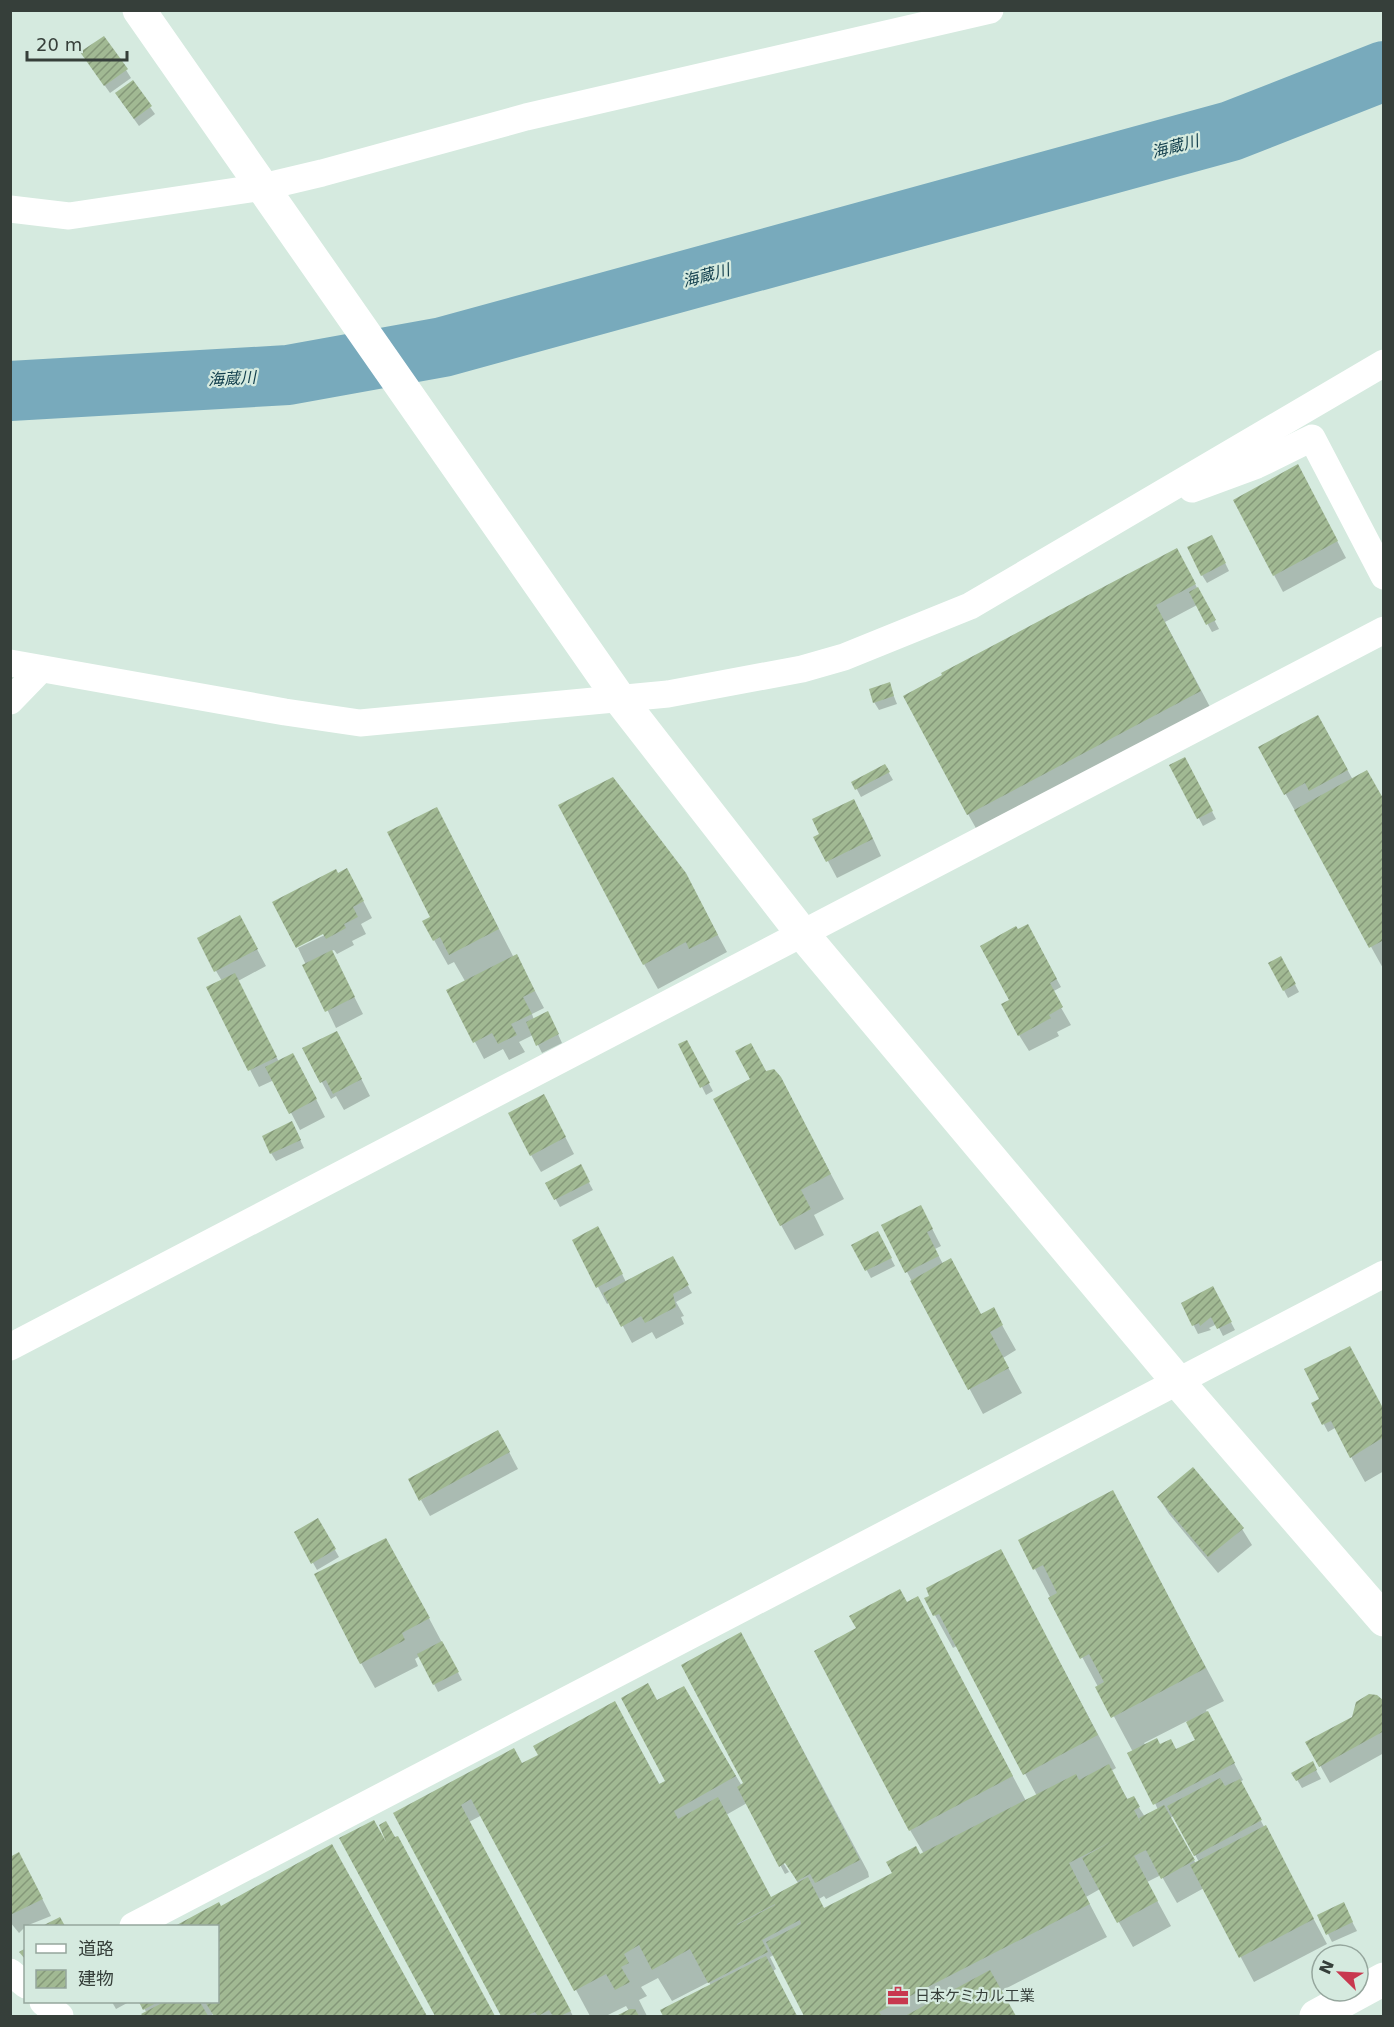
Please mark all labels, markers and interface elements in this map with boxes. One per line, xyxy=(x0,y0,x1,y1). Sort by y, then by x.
scale bar xyxy=(27,24,128,62)
text: 20 m xyxy=(36,34,82,55)
water label: 海蔵川 xyxy=(1149,131,1203,162)
water label: 海蔵川 xyxy=(680,260,734,291)
water label: 海蔵川 xyxy=(208,368,258,389)
legend xyxy=(24,1925,219,2003)
text: 道路 xyxy=(78,1938,114,1959)
north arrow xyxy=(1310,1943,1370,2003)
text: N xyxy=(1315,1957,1338,1977)
text: 建物 xyxy=(78,1968,114,1989)
office icon: 日本ケミカル工業 xyxy=(886,1984,910,2008)
place label: 日本ケミカル工業 xyxy=(915,1987,1035,2005)

